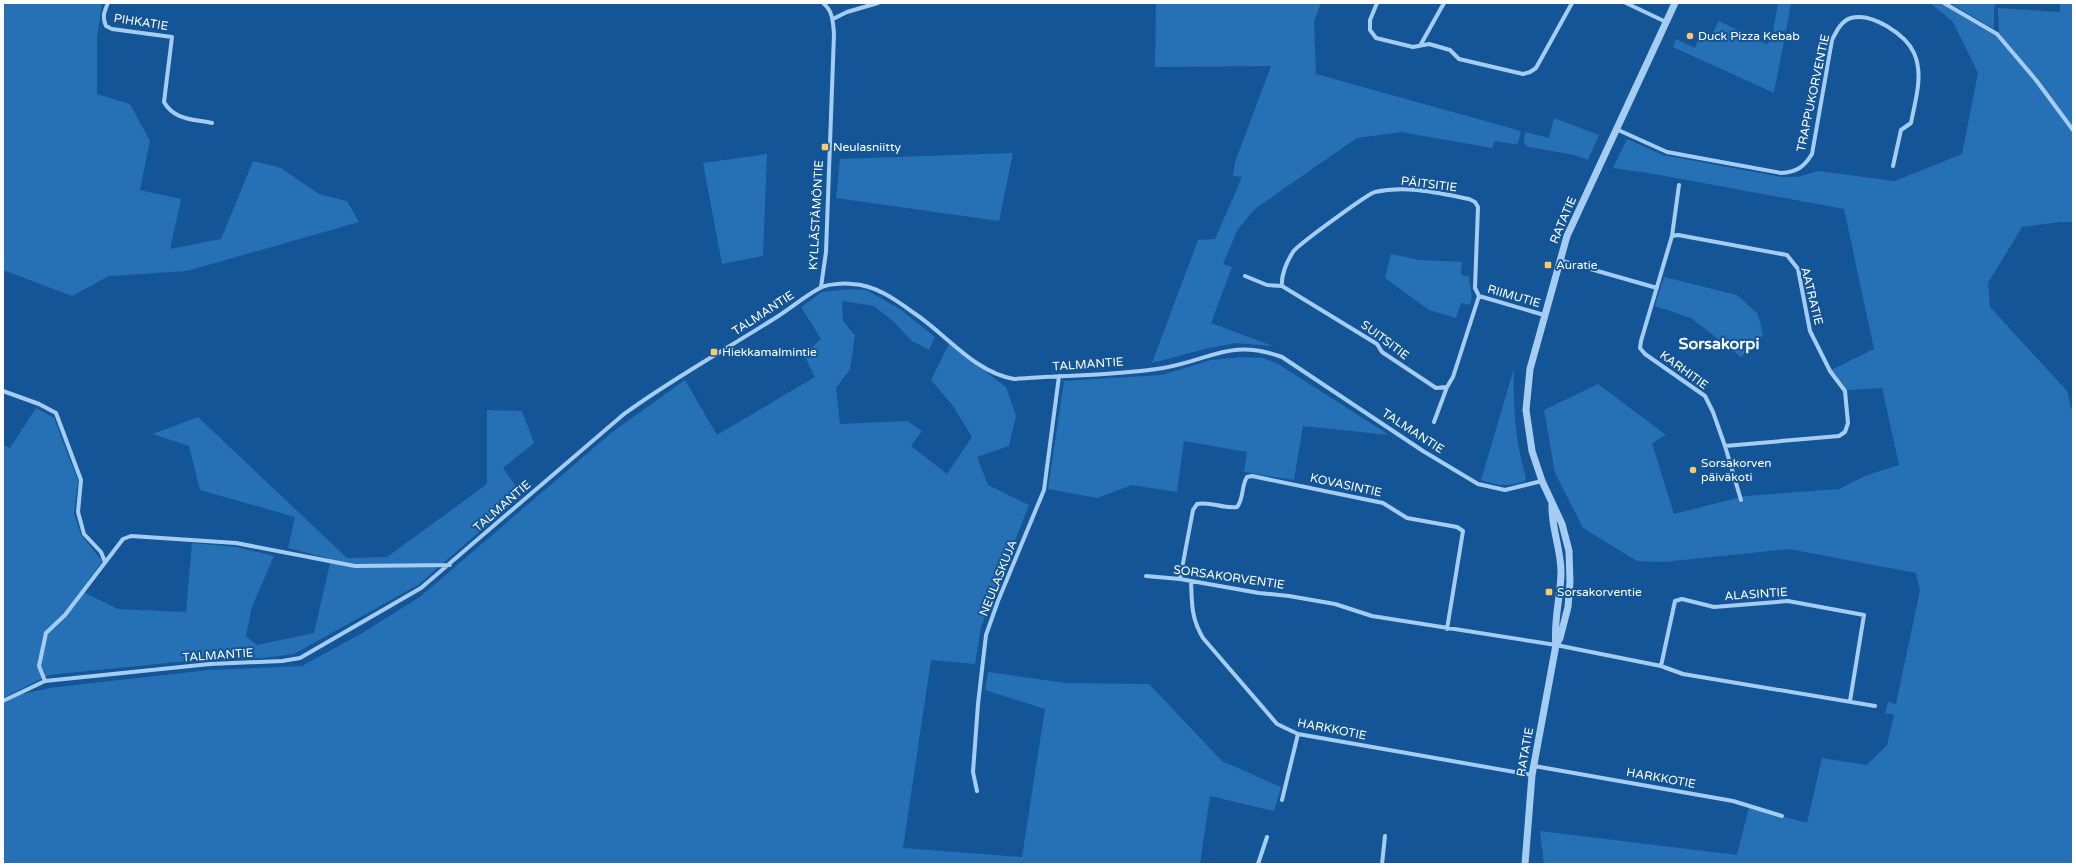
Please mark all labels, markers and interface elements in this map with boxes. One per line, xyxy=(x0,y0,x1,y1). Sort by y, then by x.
street label: PIHKATIE xyxy=(113,11,170,33)
place label: Duck Pizza Kebab xyxy=(1698,29,1800,43)
marker: Duck Pizza Kebab xyxy=(1685,31,1695,41)
street label: TRAPPUKORVENTIE xyxy=(1794,33,1832,153)
place label: Neulasniitty xyxy=(833,140,901,154)
marker: Neulasniitty xyxy=(820,142,830,152)
street label: KYLLÄSTÄMÖNTIE xyxy=(806,159,826,270)
street label: PÄITSITIE xyxy=(1400,174,1458,194)
street label: RATATIE xyxy=(1547,194,1579,246)
place label: Auratie xyxy=(1556,258,1598,272)
marker: Auratie xyxy=(1543,260,1553,270)
street label: AATRATIE xyxy=(1798,266,1826,327)
street label: RIIMUTIE xyxy=(1486,282,1542,310)
street label: TALMANTIE xyxy=(729,288,797,338)
street label: SUITSITIE xyxy=(1358,317,1412,363)
district label: Sorsakorpi xyxy=(1679,334,1759,354)
place label: Hiekkamalmintie xyxy=(722,345,817,359)
marker: Hiekkamalmintie xyxy=(709,347,719,357)
street label: KARHITIE xyxy=(1657,348,1711,392)
street label: TALMANTIE xyxy=(1052,355,1124,373)
street label: TALMANTIE xyxy=(1379,406,1447,456)
place label: Sorsakorven päiväkoti xyxy=(1701,456,1772,484)
marker: Sorsakorven päiväkoti xyxy=(1688,465,1698,475)
street label: KOVASINTIE xyxy=(1309,471,1383,499)
street label: TALMANTIE xyxy=(471,477,534,535)
street label: NEULASKUJA xyxy=(976,538,1020,618)
street label: SORSAKORVENTIE xyxy=(1173,562,1286,592)
place label: Sorsakorventie xyxy=(1557,585,1642,599)
street label: ALASINTIE xyxy=(1724,585,1788,603)
marker: Sorsakorventie xyxy=(1544,587,1554,597)
street label: TALMANTIE xyxy=(182,646,254,664)
street label: HARKKOTIE xyxy=(1296,715,1368,743)
street label: RATATIE xyxy=(1514,726,1536,778)
street label: HARKKOTIE xyxy=(1625,765,1697,791)

